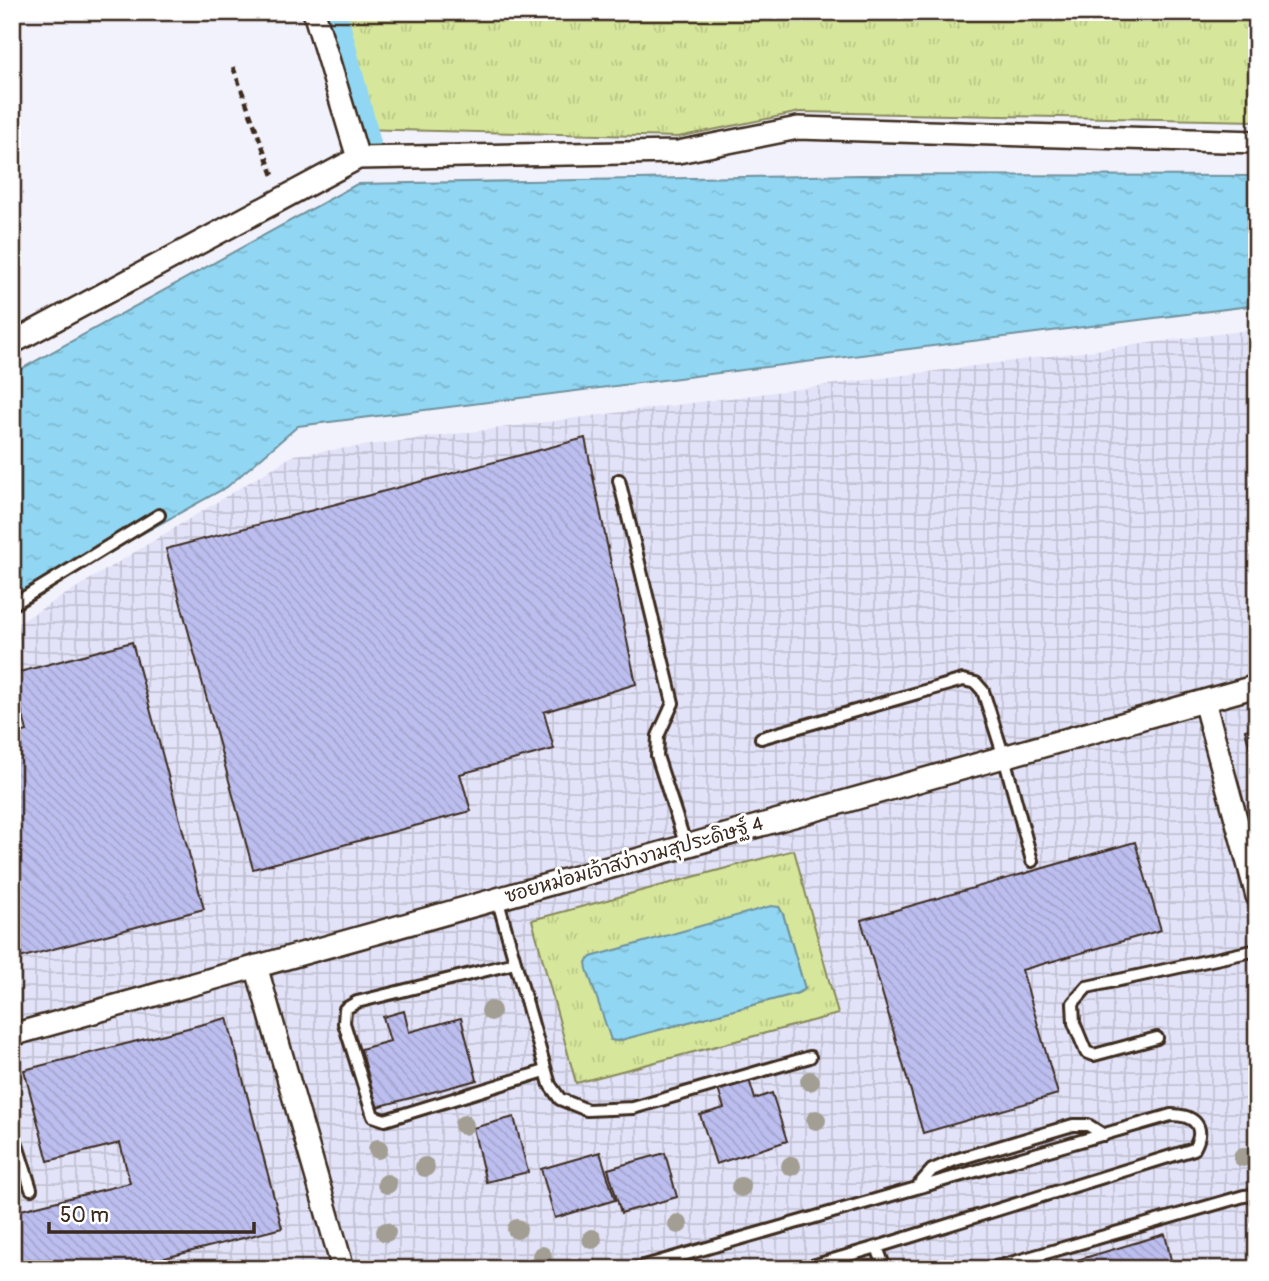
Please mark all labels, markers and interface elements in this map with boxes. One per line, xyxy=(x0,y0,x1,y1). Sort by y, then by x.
street label: ซอยหม่อมเจ้าสง่างามสุประดิษฐ์ 4 xyxy=(502,811,767,910)
scale bar xyxy=(49,1190,254,1234)
text: 50 m xyxy=(60,1202,109,1229)

